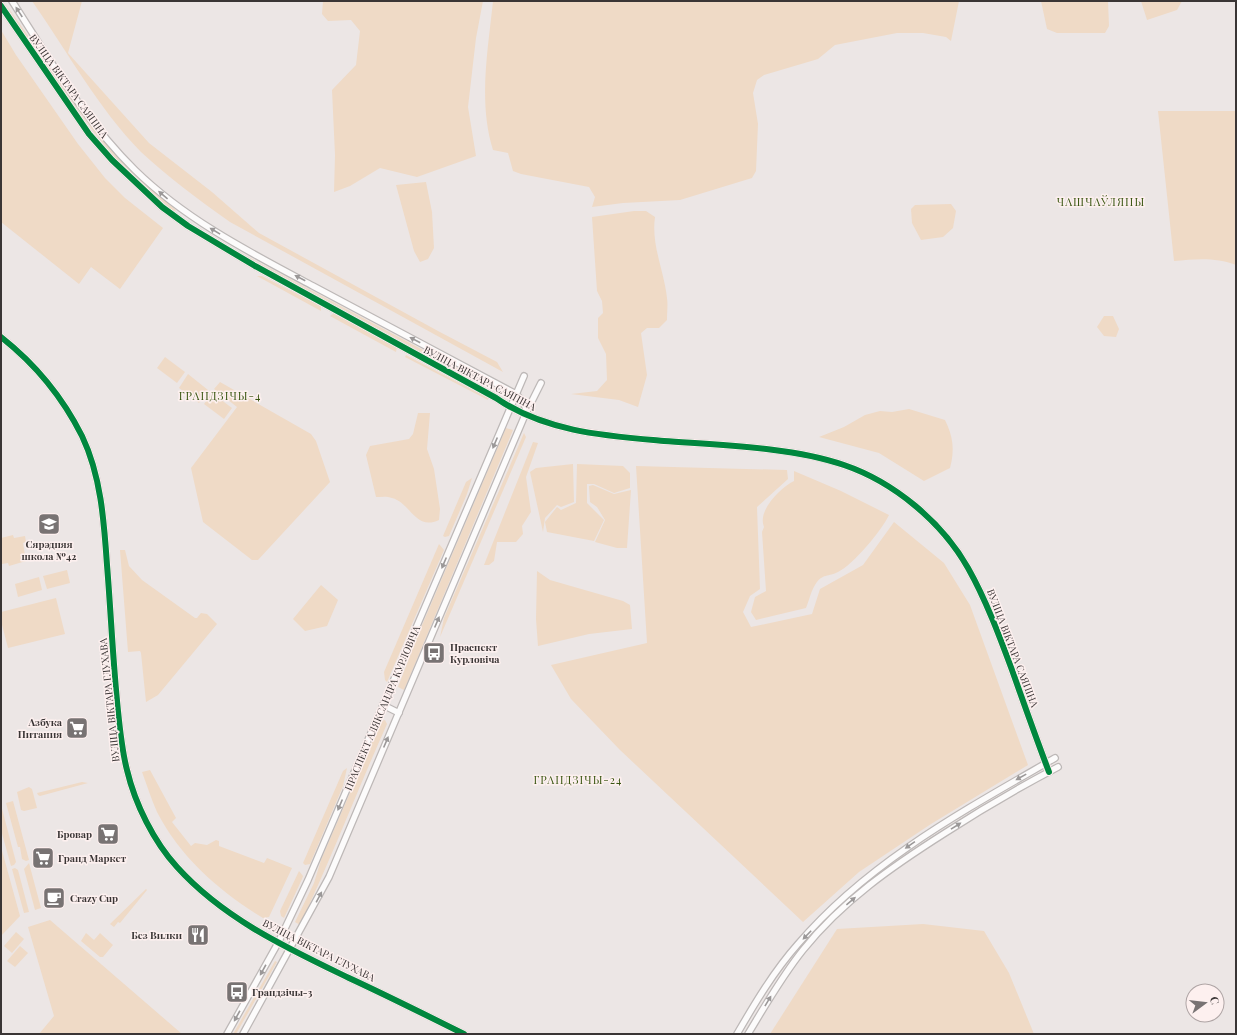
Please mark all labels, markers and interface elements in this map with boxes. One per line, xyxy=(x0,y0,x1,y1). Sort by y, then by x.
one-way arrow xyxy=(15,7,23,17)
street label: ВУЛІЦА ВІКТАРА САЯПІНА xyxy=(26,31,112,142)
one-way arrow xyxy=(158,190,169,199)
district label: ЧАШЧАЎЛЯНЫ xyxy=(1057,194,1145,209)
one-way arrow xyxy=(209,227,221,234)
one-way arrow xyxy=(294,275,306,282)
one-way arrow xyxy=(409,336,420,343)
street label: ВУЛІЦА ВІКТАРА САЯПІНА xyxy=(421,342,539,414)
district label: ГРАНДЗІЧЫ-4 xyxy=(179,388,261,403)
one-way arrow xyxy=(491,438,497,450)
school or university icon: Сярэдняя школа №42 xyxy=(36,511,62,537)
place label: Сярэдняя школа №42 xyxy=(21,537,77,563)
one-way arrow xyxy=(440,557,447,569)
street label: ВУЛІЦА ВІКТАРА САЯПІНА xyxy=(984,587,1042,710)
one-way arrow xyxy=(434,616,441,628)
street label: ПРАСПЕКТ АЛЯКСАНДРА КУРЛОВІЧА xyxy=(341,623,423,793)
street label: ВУЛІЦА ВІКТАРА ГЛУХАВА xyxy=(95,637,122,763)
bus stop icon: Праспект Курловіча xyxy=(421,640,447,666)
place label: Праспект Курловіча xyxy=(450,640,500,666)
place label: Азбука Питания xyxy=(18,715,63,741)
supermarket icon: Азбука Питания xyxy=(64,715,90,741)
one-way arrow xyxy=(384,735,390,747)
district label: ГРАНДЗІЧЫ-24 xyxy=(534,772,622,787)
one-way arrow xyxy=(1015,774,1027,781)
one-way arrow xyxy=(337,800,343,811)
supermarket icon: Бровар xyxy=(95,821,121,847)
one-way arrow xyxy=(951,822,962,829)
place label: Бровар xyxy=(57,827,92,841)
one-way arrow xyxy=(905,841,916,849)
supermarket icon: Гранд Маркет xyxy=(30,845,56,871)
place label: Гранд Маркет xyxy=(58,851,127,865)
cafe icon: Crazy Cup xyxy=(41,885,67,911)
place label: Crazy Cup xyxy=(70,891,118,905)
one-way arrow xyxy=(315,891,322,902)
one-way arrow xyxy=(845,896,856,905)
street label: ВУЛІЦА ВІКТАРА ГЛУХАВА xyxy=(260,916,378,985)
restaurant icon: Без Вилки xyxy=(185,922,211,948)
place label: Без Вилки xyxy=(131,928,182,942)
one-way arrow xyxy=(803,930,812,939)
one-way arrow xyxy=(259,964,266,976)
bus stop icon: Грандзічы-3 xyxy=(224,979,250,1005)
north arrow xyxy=(1185,983,1225,1023)
place label: Грандзічы-3 xyxy=(252,985,313,999)
one-way arrow xyxy=(765,995,772,1007)
text: С xyxy=(1207,995,1223,1006)
one-way arrow xyxy=(234,1010,241,1021)

